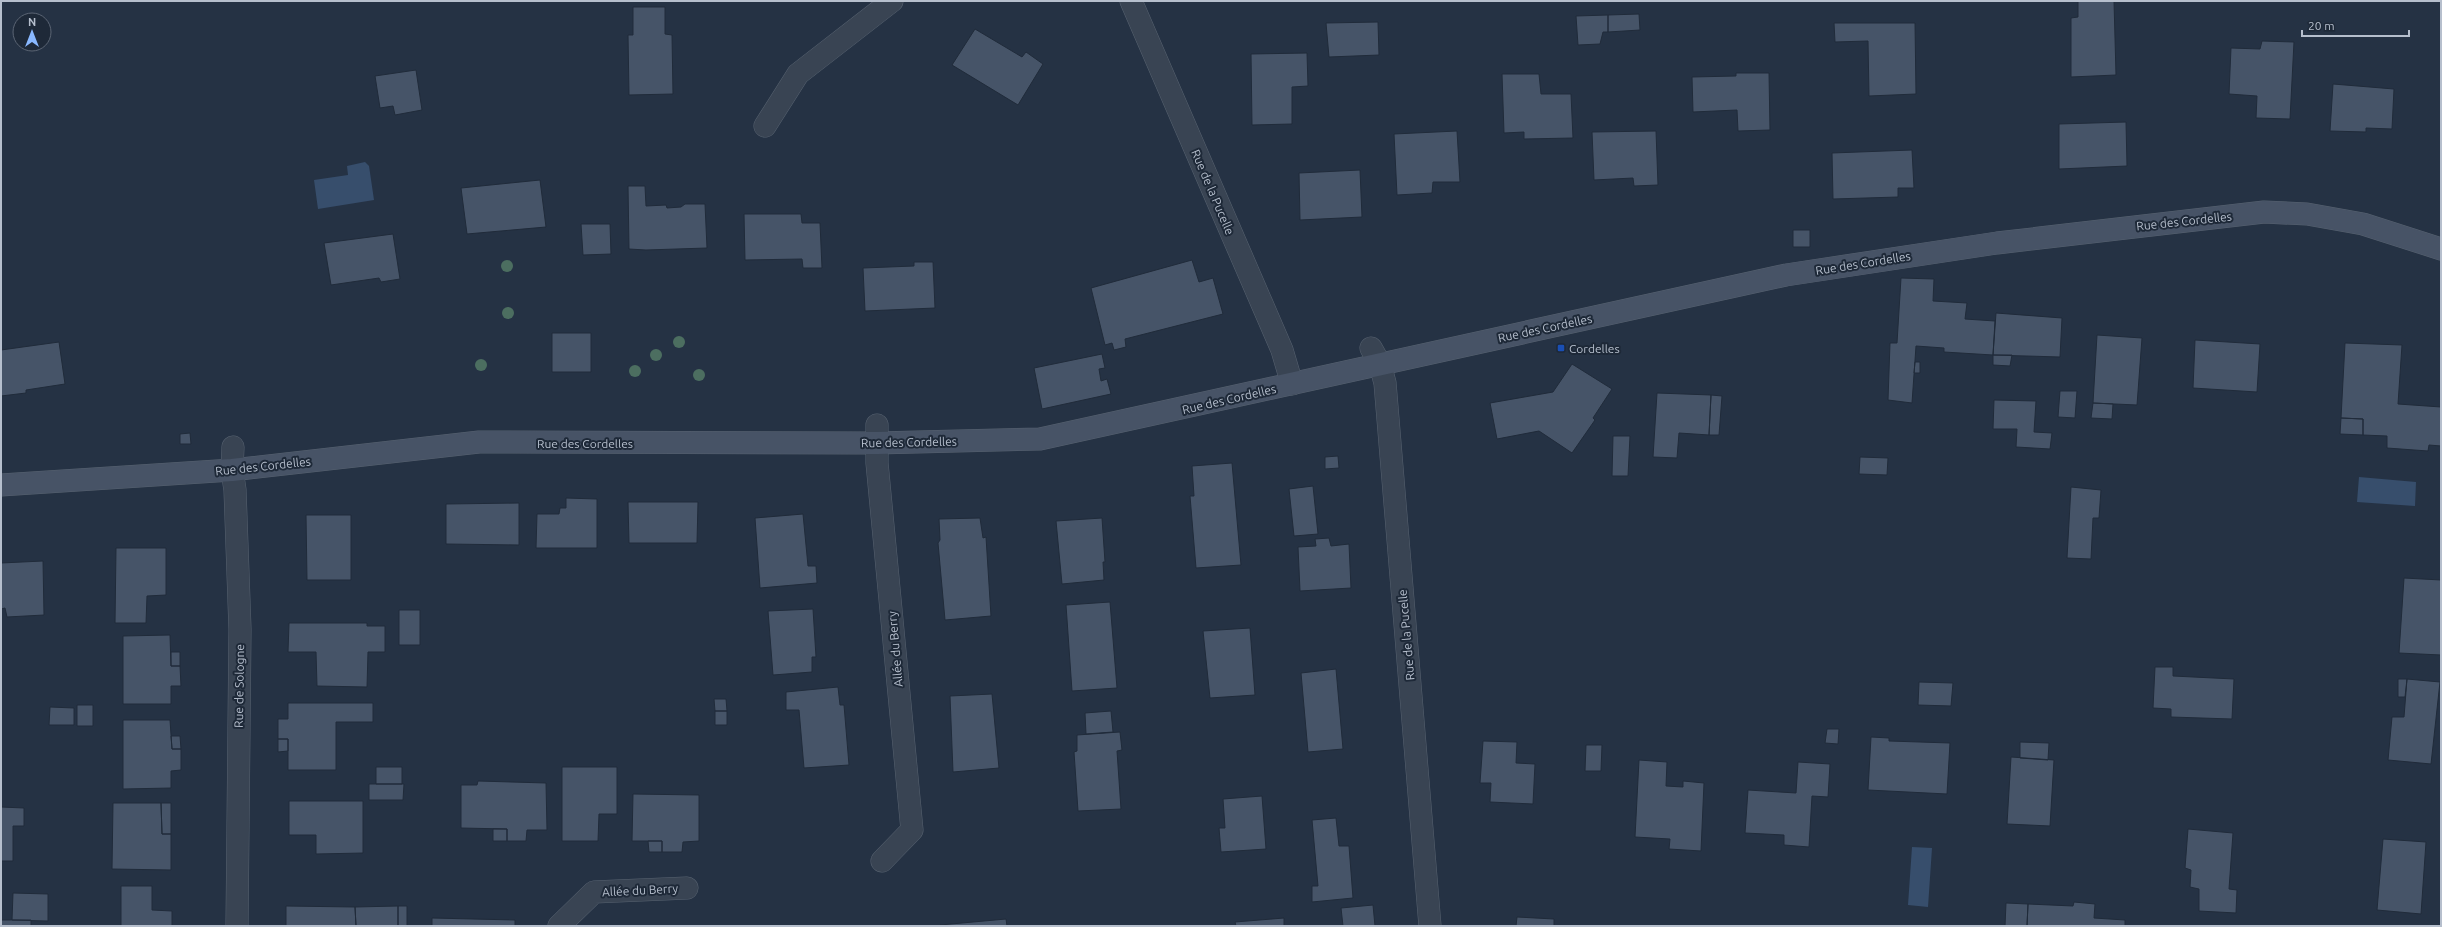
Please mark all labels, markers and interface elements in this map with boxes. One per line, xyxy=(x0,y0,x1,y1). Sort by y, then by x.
north arrow xyxy=(12,12,52,52)
scale bar xyxy=(2302,12,2409,38)
text: N xyxy=(28,16,36,28)
text: 20 m xyxy=(2308,19,2335,32)
street label: Rue de la Pucelle xyxy=(1189,147,1237,237)
street label: Rue des Cordelles xyxy=(2136,210,2232,232)
street label: Rue des Cordelles xyxy=(1815,249,1911,277)
street label: Rue des Cordelles xyxy=(1497,312,1593,344)
place label: Cordelles xyxy=(1569,342,1620,355)
marker: Cordelles xyxy=(1556,343,1566,353)
street label: Rue des Cordelles xyxy=(1181,382,1277,416)
street label: Rue des Cordelles xyxy=(861,435,957,449)
street label: Rue des Cordelles xyxy=(537,437,633,450)
street label: Rue des Cordelles xyxy=(215,455,311,477)
street label: Rue de la Pucelle xyxy=(1396,589,1416,681)
street label: Allée du Berry xyxy=(885,610,905,687)
street label: Rue de Sologne xyxy=(232,644,246,728)
street label: Allée du Berry xyxy=(602,882,679,898)

